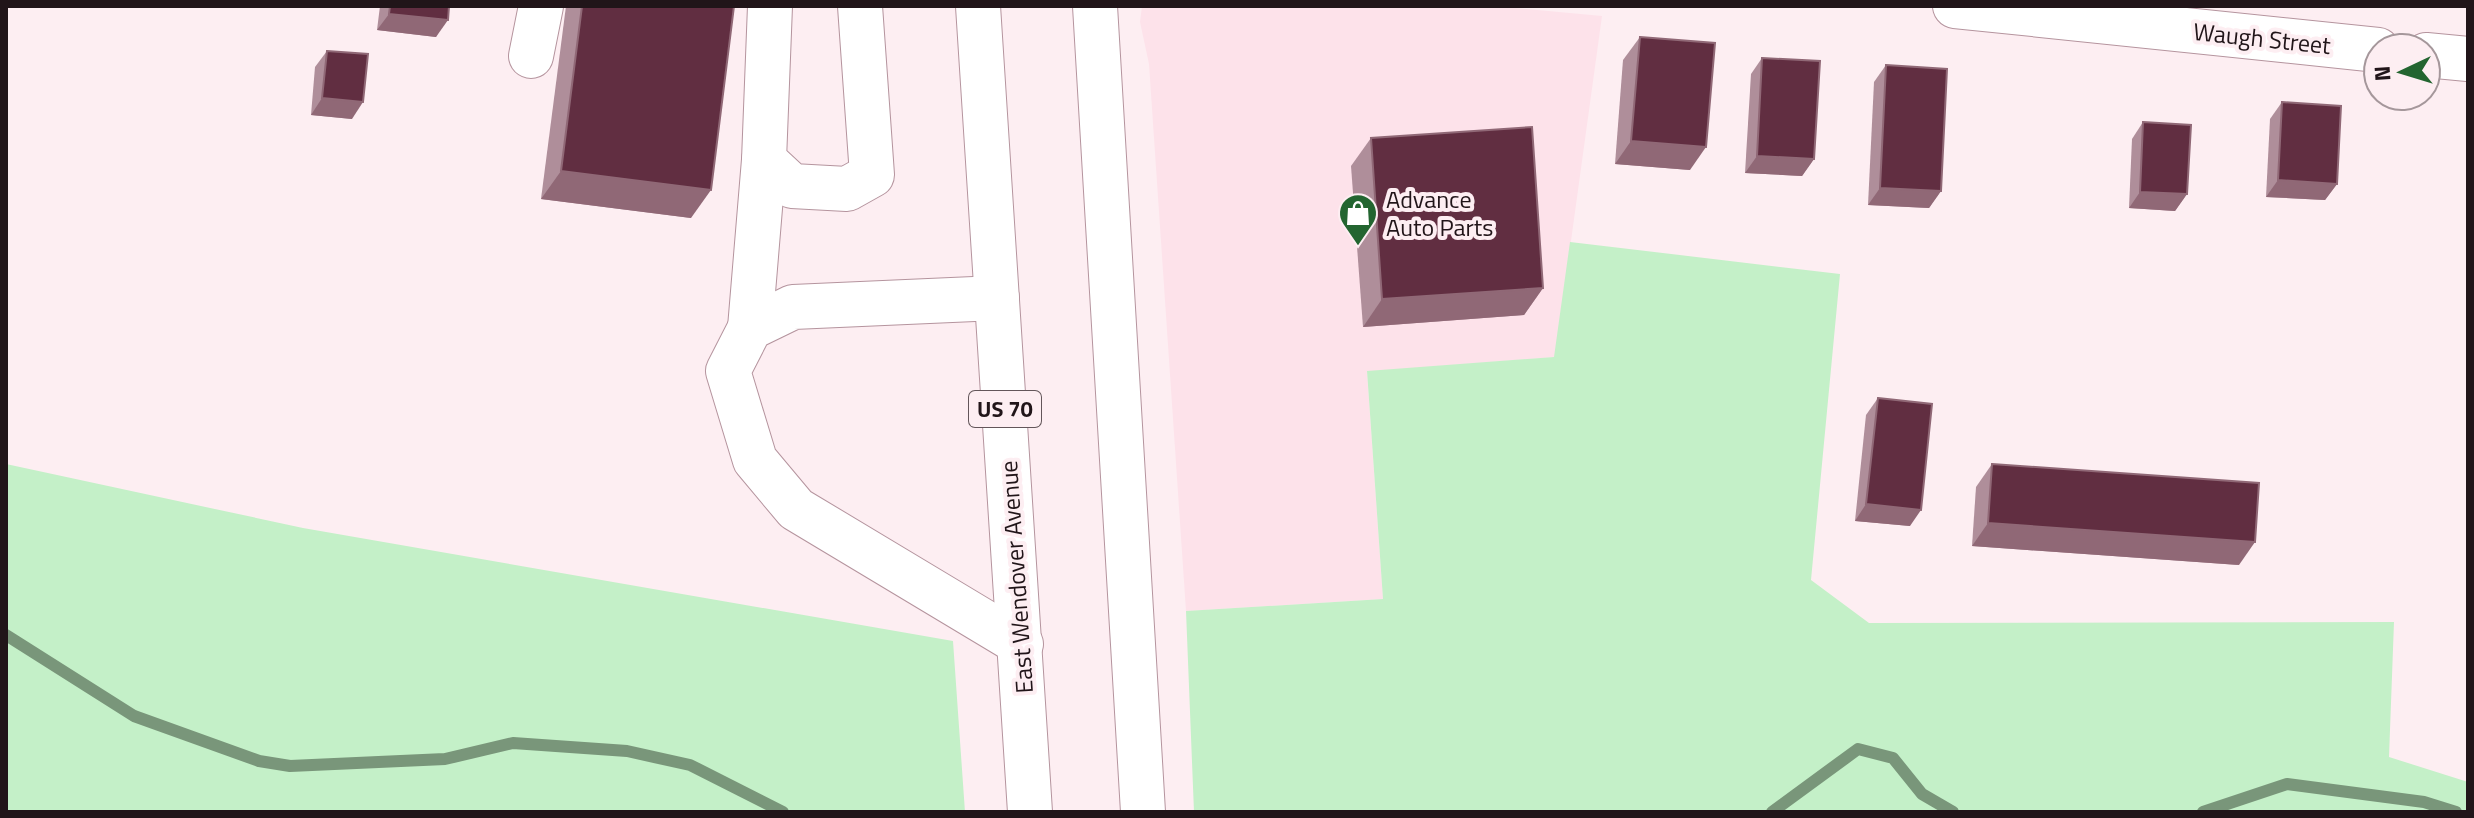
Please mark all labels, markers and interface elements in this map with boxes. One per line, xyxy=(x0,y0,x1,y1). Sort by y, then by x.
street label: Waugh Street xyxy=(2191,13,2333,63)
north arrow xyxy=(2362,32,2442,112)
text: N xyxy=(2365,65,2400,82)
place label: Advance Auto Parts xyxy=(1386,181,1493,245)
shop icon: Advance Auto Parts xyxy=(1337,192,1379,247)
road number: US 70 xyxy=(969,391,1041,427)
street label: East Wendover Avenue xyxy=(990,459,1042,695)

